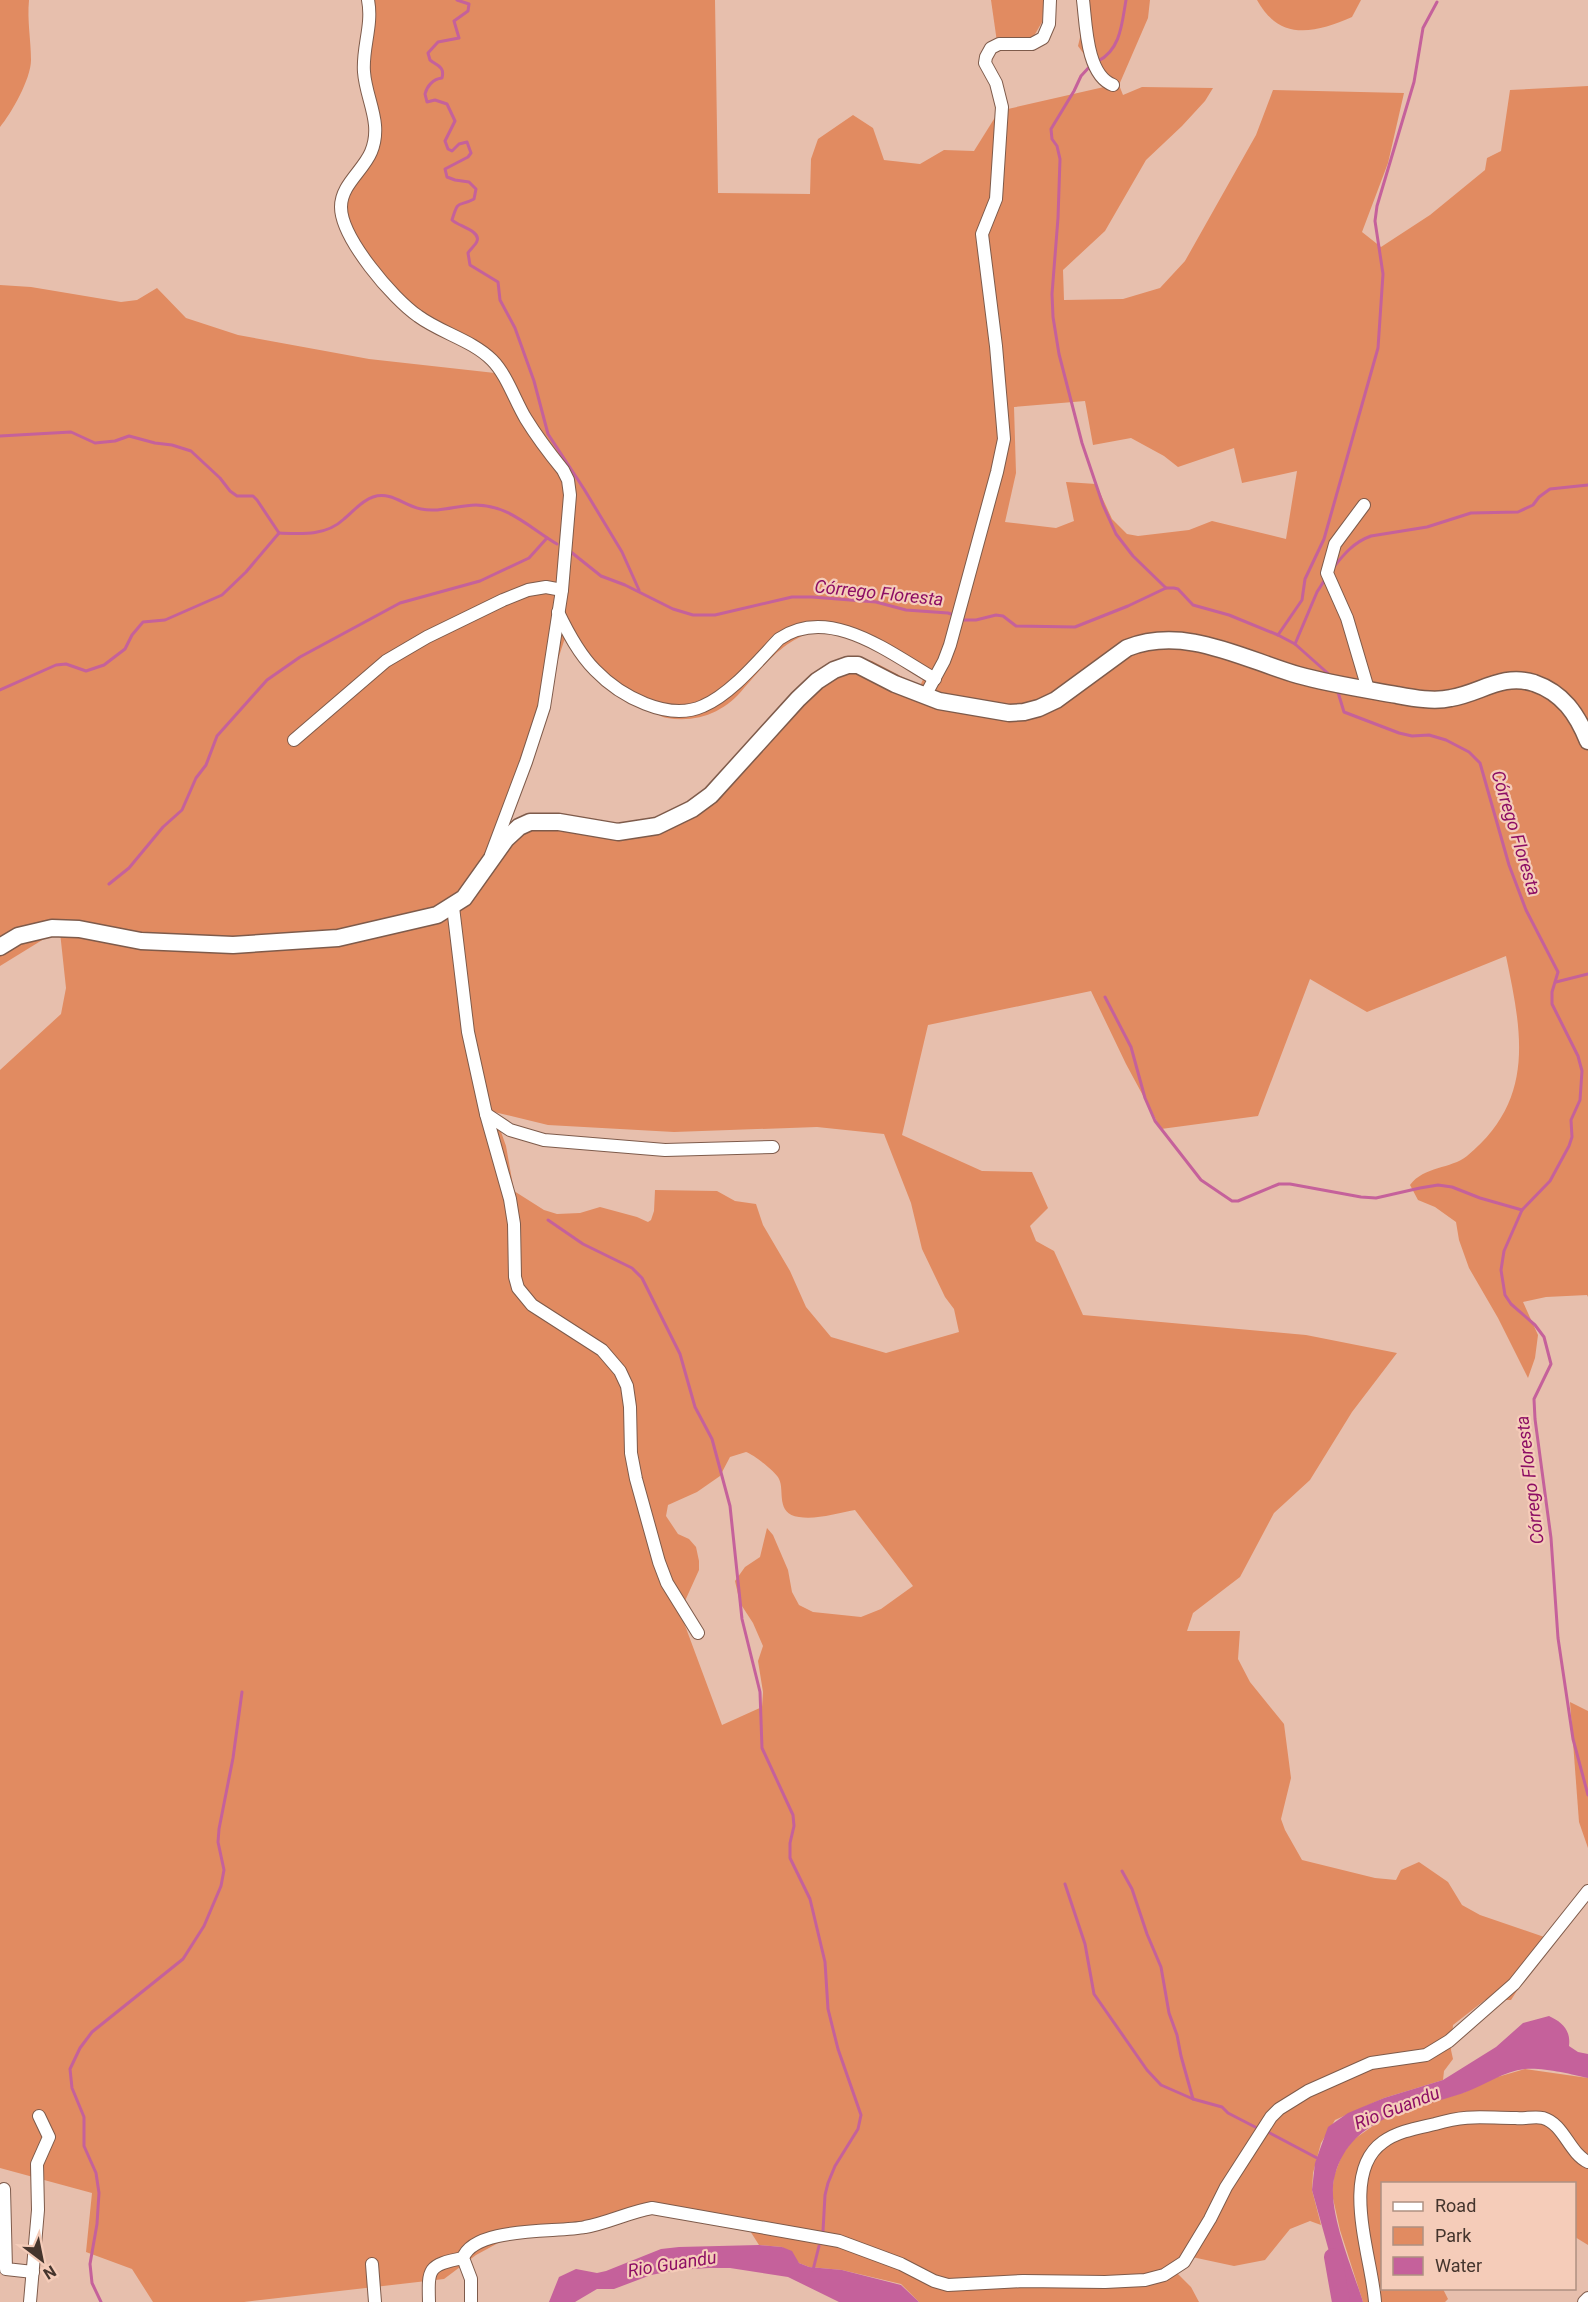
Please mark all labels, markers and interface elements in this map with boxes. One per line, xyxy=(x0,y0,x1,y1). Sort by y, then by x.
water label: Córrego Floresta xyxy=(814,575,945,610)
water label: Córrego Floresta xyxy=(1488,768,1545,898)
water label: Córrego Floresta xyxy=(1511,1415,1548,1546)
water label: Rio Guandu xyxy=(1351,2082,1443,2133)
legend xyxy=(1381,2182,1576,2290)
text: Road xyxy=(1435,2195,1476,2216)
text: Park xyxy=(1435,2225,1472,2246)
north arrow xyxy=(12,2230,72,2290)
water label: Rio Guandu xyxy=(626,2246,718,2281)
text: Water xyxy=(1435,2255,1482,2276)
text: N xyxy=(40,2261,60,2283)

